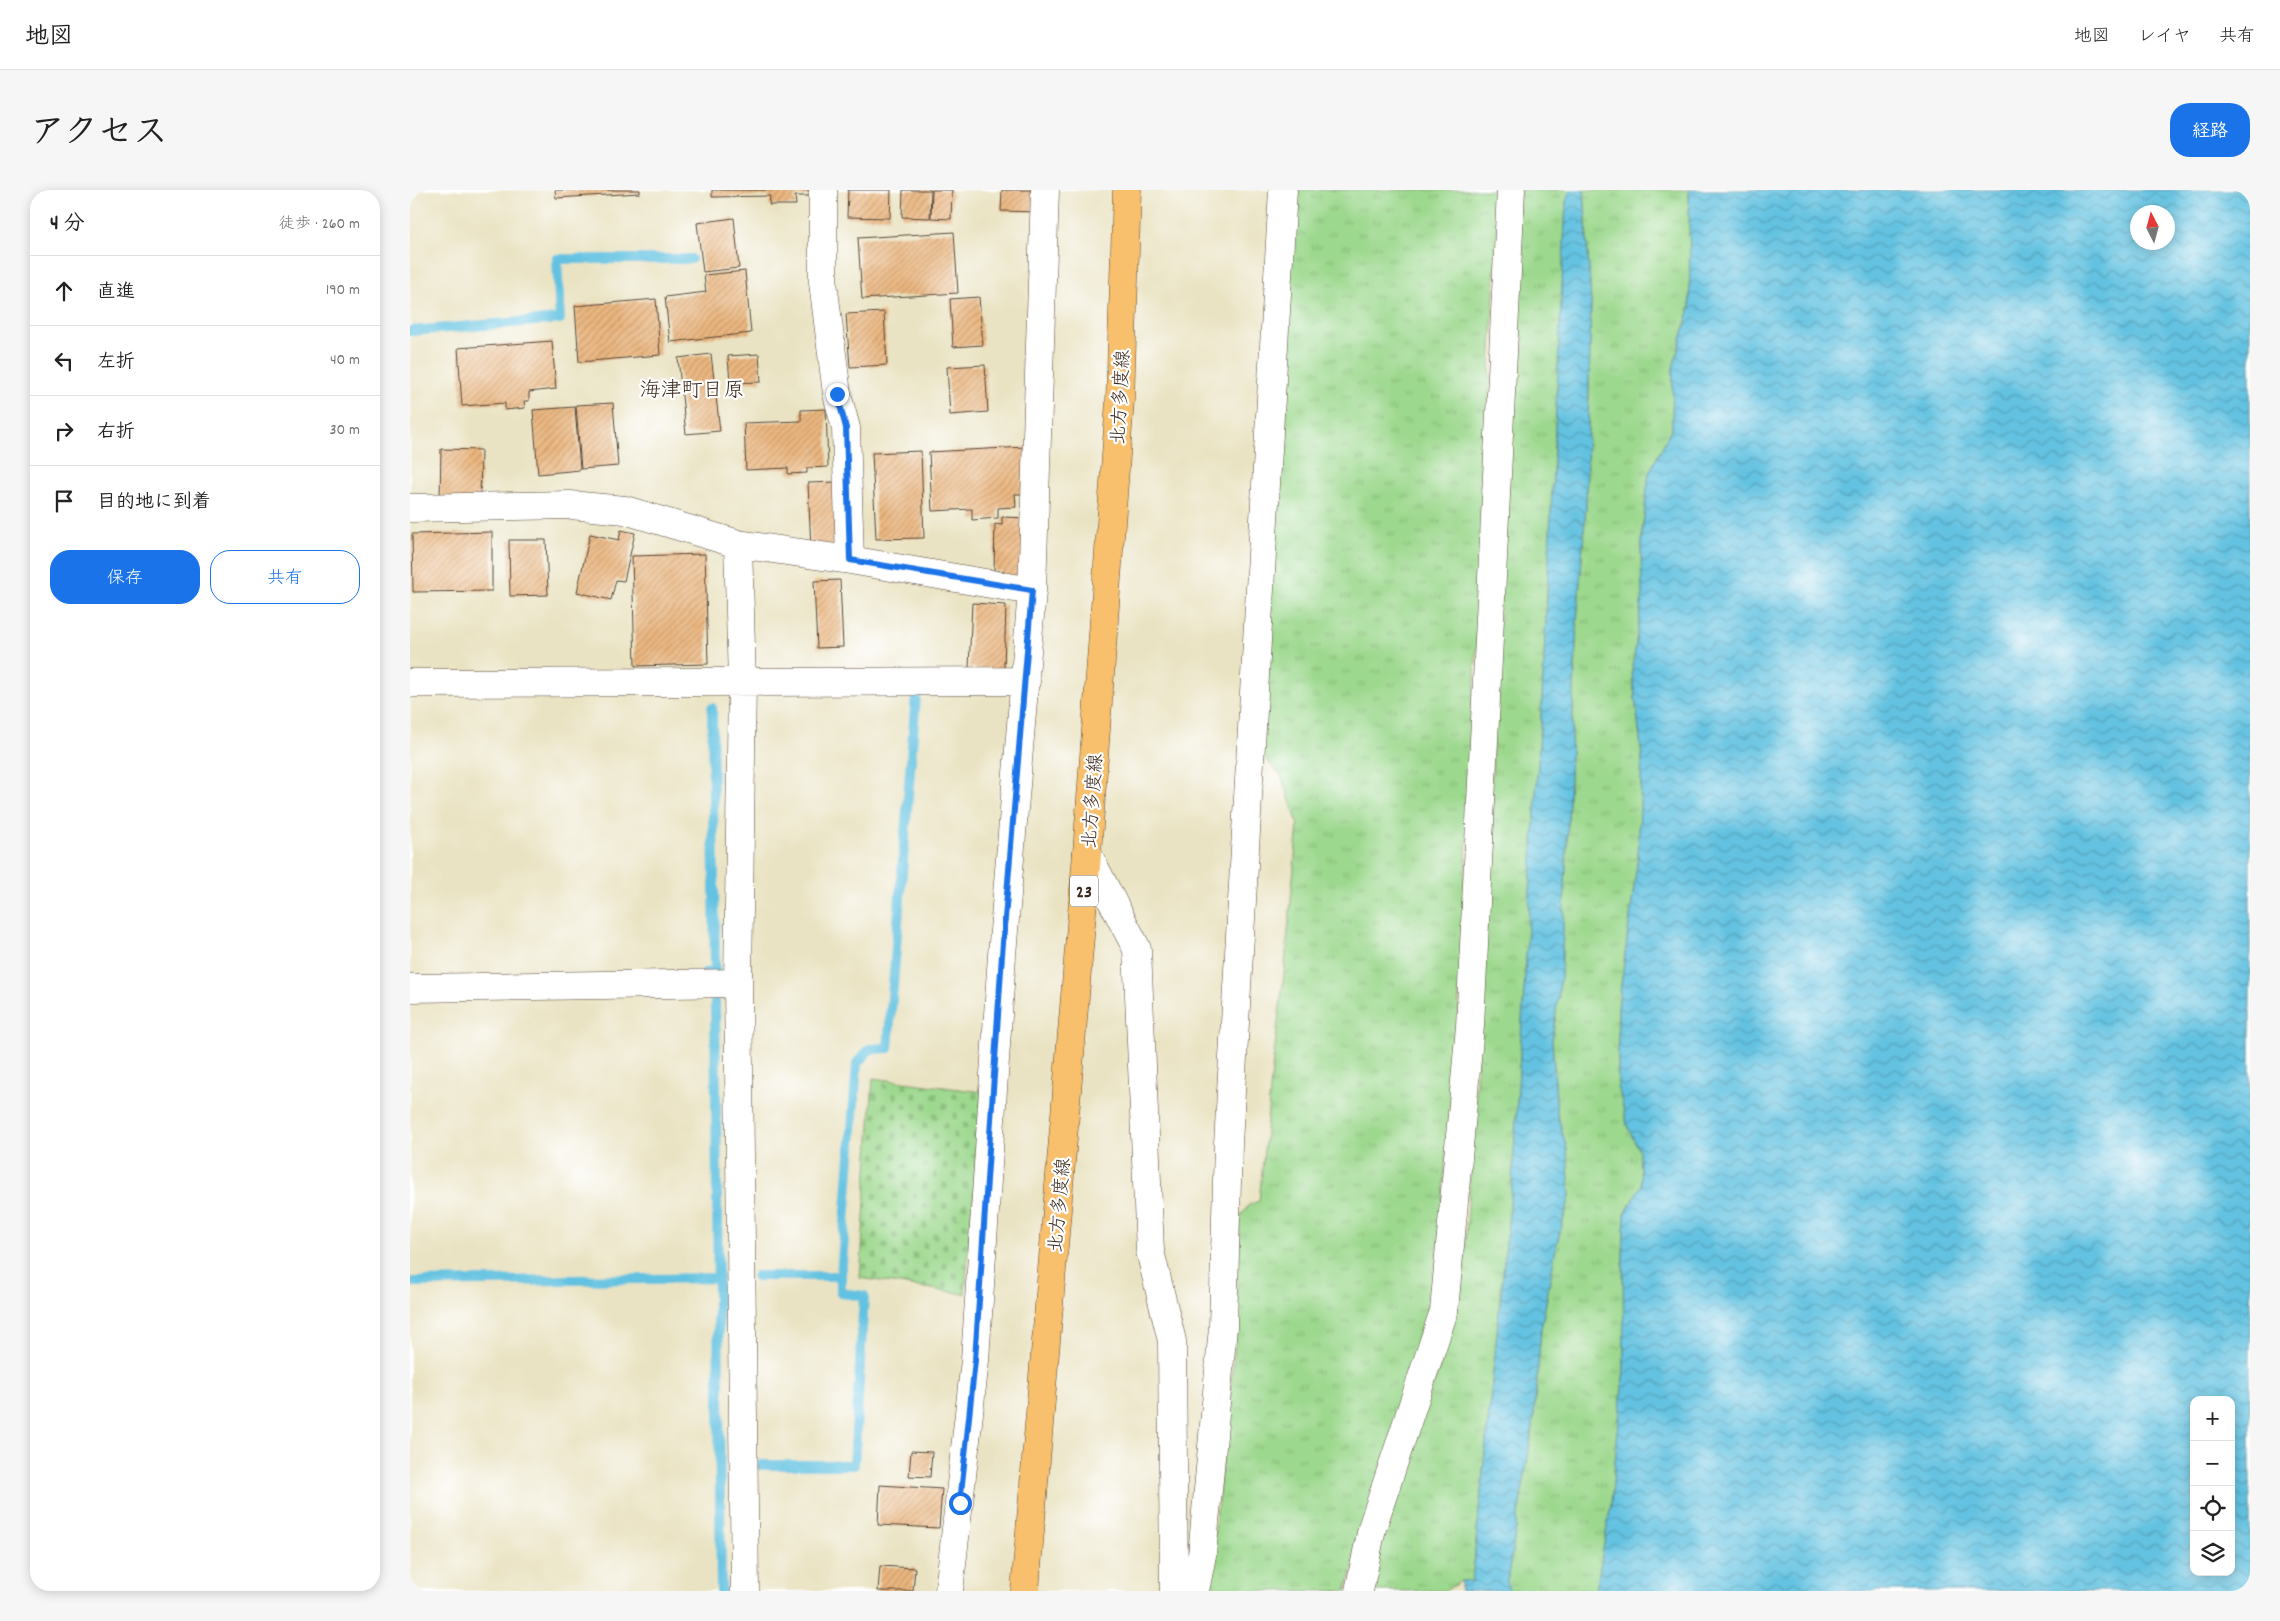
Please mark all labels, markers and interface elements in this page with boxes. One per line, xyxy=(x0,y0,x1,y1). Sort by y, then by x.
text: 地図 xyxy=(25,21,73,55)
text: 地図 xyxy=(2074,25,2110,50)
text: レイヤ xyxy=(2138,25,2191,50)
text: 共有 xyxy=(2219,25,2255,50)
button: 経路 xyxy=(2170,103,2250,157)
text: アクセス xyxy=(30,110,168,160)
north arrow xyxy=(2130,205,2175,250)
text: 4 分 xyxy=(50,210,85,240)
text: 徒歩 · 260 m xyxy=(279,213,360,236)
icon: ahead xyxy=(50,277,78,305)
text: 190 m xyxy=(326,279,360,302)
text: 直進 xyxy=(97,280,135,307)
icon: left xyxy=(50,347,78,375)
text: 40 m xyxy=(330,349,360,372)
street label: 北方多度線 xyxy=(1107,349,1138,445)
text: 左折 xyxy=(97,350,135,377)
district label: 海津町日原 xyxy=(640,377,745,407)
route end xyxy=(826,383,849,406)
icon: right xyxy=(50,417,78,445)
text: 30 m xyxy=(330,419,360,442)
text: 右折 xyxy=(97,420,135,447)
icon: arrive xyxy=(50,487,78,515)
text: 目的地に到着 xyxy=(97,490,211,517)
button: 保存 xyxy=(50,550,200,604)
button: 共有 xyxy=(210,550,360,604)
street label: 北方多度線 xyxy=(1078,753,1111,850)
road number: 23 xyxy=(1070,876,1098,906)
street label: 北方多度線 xyxy=(1044,1157,1079,1254)
map controls xyxy=(2190,1396,2235,1576)
button: + xyxy=(2190,1396,2235,1441)
button: − xyxy=(2190,1441,2235,1486)
button: locate xyxy=(2190,1486,2235,1531)
route start xyxy=(949,1492,972,1515)
button: layers xyxy=(2190,1531,2235,1576)

